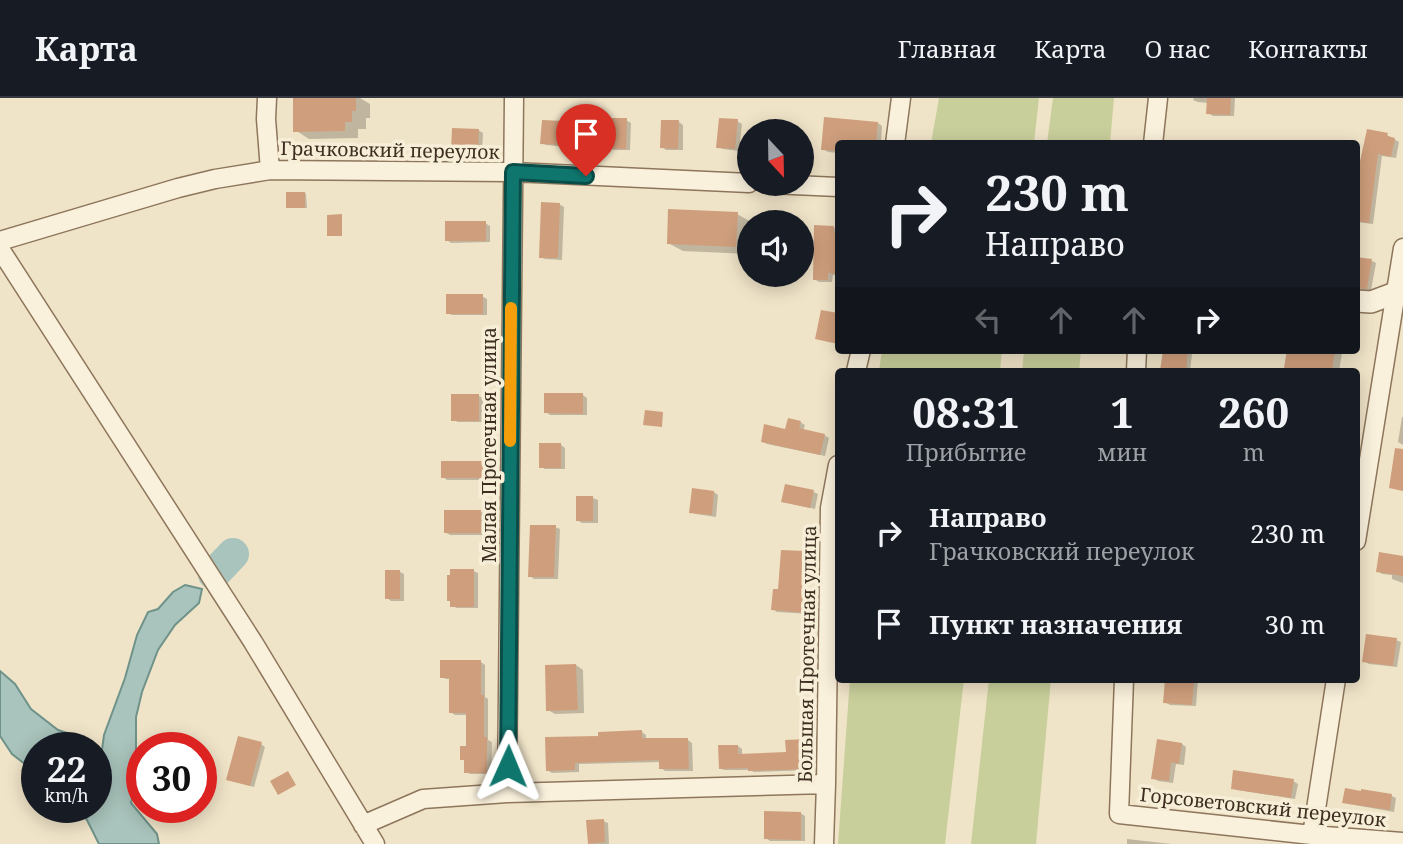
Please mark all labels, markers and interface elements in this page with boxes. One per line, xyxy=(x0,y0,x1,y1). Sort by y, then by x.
text: Карта xyxy=(35,26,138,71)
text: Главная xyxy=(898,32,996,65)
text: Карта xyxy=(1034,32,1107,65)
text: О нас xyxy=(1145,32,1210,65)
text: Контакты xyxy=(1248,32,1368,65)
pin xyxy=(556,104,616,176)
icon: arrive xyxy=(567,115,605,153)
north arrow xyxy=(737,119,814,196)
map controls xyxy=(737,119,814,287)
street label: Грачковский переулок xyxy=(280,135,501,165)
text: 230 m xyxy=(985,159,1129,225)
icon: right xyxy=(870,168,961,259)
button: sound xyxy=(737,210,814,287)
text: Направо xyxy=(985,222,1125,265)
icon: left xyxy=(969,301,1007,339)
icon: ahead xyxy=(1042,301,1080,339)
icon: ahead xyxy=(1115,301,1153,339)
icon: right xyxy=(1188,301,1226,339)
street label: Малая Протечная улица xyxy=(476,327,502,563)
text: 08:31 xyxy=(912,383,1020,440)
text: 1 xyxy=(1110,383,1134,440)
text: 260 xyxy=(1218,383,1289,440)
text: Прибытие xyxy=(906,436,1026,468)
text: мин xyxy=(1097,436,1147,468)
text: m xyxy=(1243,436,1264,468)
text: Направо xyxy=(929,499,1047,535)
icon: right xyxy=(870,514,908,552)
text: 230 m xyxy=(1250,515,1325,551)
street label: Большая Протечная улица xyxy=(792,525,822,783)
text: Грачковский переулок xyxy=(929,535,1194,567)
icon: arrive xyxy=(870,605,908,643)
text: Пункт назначения xyxy=(929,606,1182,642)
text: 30 m xyxy=(1265,606,1325,642)
position arrow xyxy=(471,729,545,803)
speed limit sign: 30 xyxy=(126,732,217,823)
text: 22 xyxy=(47,745,86,792)
street label: Горсоветовский переулок xyxy=(1139,781,1388,833)
text: km/h xyxy=(44,783,89,807)

